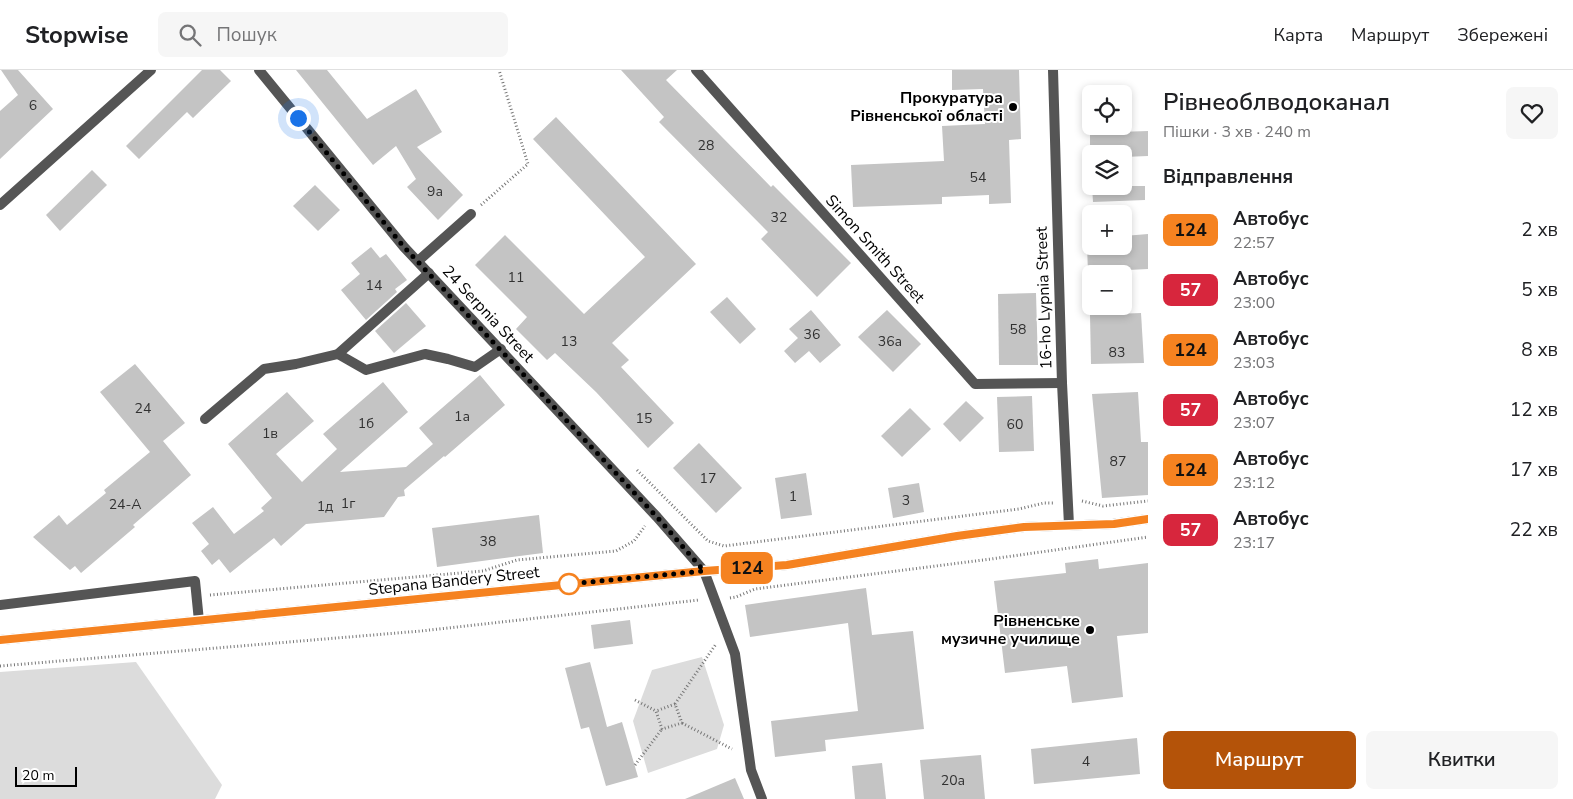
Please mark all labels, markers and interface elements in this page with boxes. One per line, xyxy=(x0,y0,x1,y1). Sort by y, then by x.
search box xyxy=(158,12,508,57)
text: Stopwise xyxy=(25,19,128,51)
icon: search xyxy=(176,21,204,49)
text: Пошук xyxy=(216,22,277,48)
text: Карта xyxy=(1274,23,1323,47)
text: Маршрут xyxy=(1351,23,1429,47)
text: Збережені xyxy=(1457,23,1548,47)
map controls xyxy=(1082,85,1132,315)
button: locate xyxy=(1082,85,1132,135)
text: Рівнеоблводоканал xyxy=(1163,86,1390,118)
place label: Прокуратура Рівненської області xyxy=(850,87,1003,127)
button: heart xyxy=(1506,87,1558,139)
house number: 6 xyxy=(29,96,37,115)
marker: Прокуратура Рівненської області xyxy=(1007,101,1019,113)
your location xyxy=(286,106,311,131)
text: Пішки · 3 хв · 240 m xyxy=(1163,121,1311,143)
house number: 28 xyxy=(698,136,714,155)
button: layers xyxy=(1082,145,1132,195)
text: Відправлення xyxy=(1163,164,1293,190)
house number: 54 xyxy=(970,168,986,187)
house number: 9а xyxy=(427,182,443,201)
street label: Simon Smith Street xyxy=(820,190,930,308)
button: + xyxy=(1082,205,1132,255)
text: Автобус xyxy=(1233,206,1309,232)
house number: 32 xyxy=(771,208,787,227)
text: 2 хв xyxy=(1521,217,1558,243)
text: 124 xyxy=(1174,218,1207,242)
street label: 16-ho Lypnia Street xyxy=(1031,226,1057,370)
text: 22:57 xyxy=(1233,232,1275,254)
street label: 24 Serpnia Street xyxy=(437,261,539,368)
button: − xyxy=(1082,265,1132,315)
text: Автобус xyxy=(1233,266,1309,292)
house number: 11 xyxy=(508,268,524,287)
house number: 14 xyxy=(366,276,382,295)
text: 5 хв xyxy=(1521,277,1558,303)
text: 57 xyxy=(1180,278,1201,302)
text: 23:00 xyxy=(1233,292,1275,314)
house number: 58 xyxy=(1010,320,1026,339)
house number: 36 xyxy=(804,325,820,344)
text: Автобус xyxy=(1233,326,1309,352)
house number: 13 xyxy=(561,332,577,351)
house number: 36а xyxy=(878,332,902,351)
text: 8 хв xyxy=(1521,337,1558,363)
text: 124 xyxy=(1174,338,1207,362)
house number: 83 xyxy=(1109,343,1125,362)
text: 23:03 xyxy=(1233,352,1275,374)
text: Автобус xyxy=(1233,386,1309,412)
text: 12 хв xyxy=(1510,397,1558,423)
text: 57 xyxy=(1180,398,1201,422)
house number: 24 xyxy=(135,399,151,418)
house number: 1а xyxy=(454,407,470,426)
house number: 15 xyxy=(636,409,652,428)
text: 23:07 xyxy=(1233,412,1275,434)
house number: 1б xyxy=(358,414,374,433)
house number: 60 xyxy=(1007,415,1023,434)
house number: 1в xyxy=(262,424,278,443)
text: Автобус xyxy=(1233,446,1309,472)
house number: 87 xyxy=(1110,452,1126,471)
text: 17 хв xyxy=(1510,457,1558,483)
text: 124 xyxy=(1174,458,1207,482)
house number: 17 xyxy=(700,469,716,488)
text: 23:12 xyxy=(1233,472,1275,494)
house number: 1 xyxy=(789,487,797,506)
house number: 3 xyxy=(902,491,910,510)
house number: 1г xyxy=(341,494,355,513)
house number: 24-А xyxy=(109,495,141,514)
house number: 1д xyxy=(317,497,333,516)
text: Автобус xyxy=(1233,506,1309,532)
text: 22 хв xyxy=(1510,517,1558,543)
text: 57 xyxy=(1180,518,1201,542)
house number: 38 xyxy=(480,532,496,551)
text: 23:17 xyxy=(1233,532,1275,554)
line badge: 124 xyxy=(718,552,776,584)
text: 124 xyxy=(731,556,763,580)
street label: Stepana Bandery Street xyxy=(367,561,541,601)
unlabelled marker xyxy=(558,573,580,595)
place label: Рівненське музичне училище xyxy=(941,610,1080,650)
marker: Рівненське музичне училище xyxy=(1084,624,1096,636)
button: Маршрут xyxy=(1163,731,1356,789)
button: Квитки xyxy=(1366,731,1558,789)
house number: 4 xyxy=(1082,752,1090,771)
scale bar xyxy=(15,764,78,787)
text: 20 m xyxy=(22,766,54,785)
house number: 20а xyxy=(941,771,965,790)

